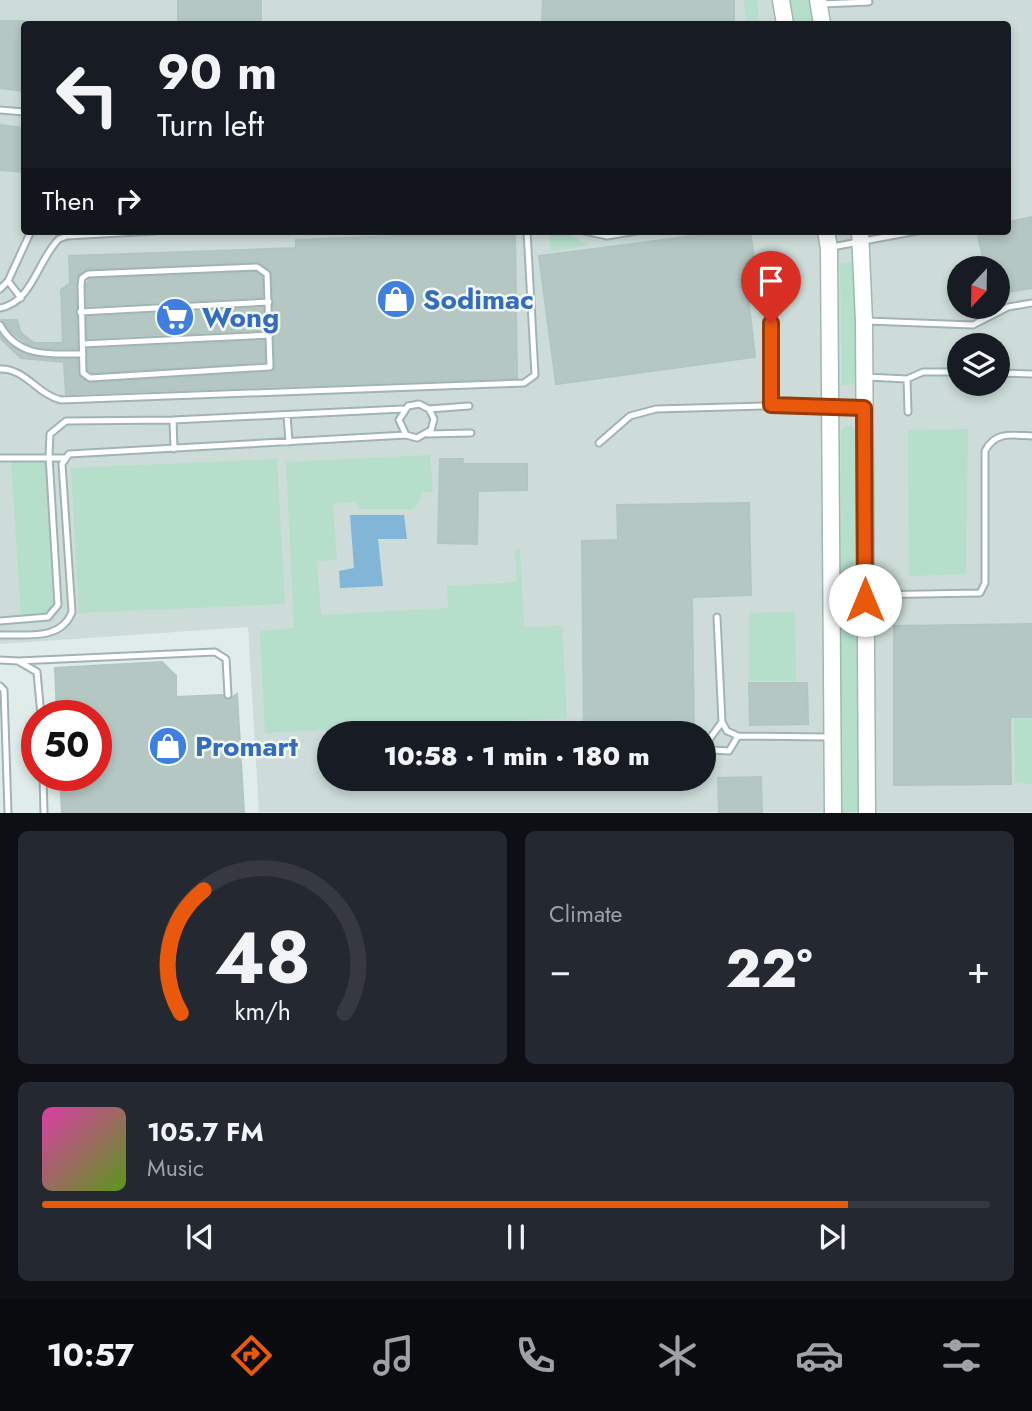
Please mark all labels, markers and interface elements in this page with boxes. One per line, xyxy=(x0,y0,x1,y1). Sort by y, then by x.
text: 90 m xyxy=(157,37,277,107)
icon: left xyxy=(42,49,133,140)
text: Turn left xyxy=(157,102,264,148)
text: Then xyxy=(42,182,95,220)
icon: right xyxy=(109,182,147,220)
pin xyxy=(741,251,801,323)
north arrow xyxy=(947,256,1010,318)
map controls xyxy=(947,256,1010,396)
icon: arrive xyxy=(752,262,790,300)
shop icon: Sodimac xyxy=(375,278,417,320)
place label: Sodimac xyxy=(423,279,534,320)
supermarket icon: Wong xyxy=(154,296,196,338)
place label: Wong xyxy=(202,297,279,338)
button: layers xyxy=(947,333,1010,396)
position arrow xyxy=(828,563,902,637)
speed limit sign: 50 xyxy=(21,700,112,791)
shop icon: Promart xyxy=(147,725,189,767)
place label: Promart xyxy=(195,726,298,767)
text: 10:58 · 1 min · 180 m xyxy=(383,737,650,775)
text: Climate xyxy=(549,897,622,931)
text: 48 xyxy=(214,906,311,1011)
text: 22° xyxy=(726,931,812,1007)
text: − xyxy=(549,942,571,997)
text: + xyxy=(967,942,990,997)
text: km/h xyxy=(234,993,291,1029)
text: 105.7 FM xyxy=(147,1113,264,1151)
text: Music xyxy=(147,1151,204,1185)
icon: previous xyxy=(181,1218,219,1256)
icon: pause xyxy=(497,1218,535,1256)
icon: next xyxy=(813,1218,851,1256)
icon: directions xyxy=(227,1331,276,1380)
icon: music xyxy=(369,1331,418,1380)
icon: phone xyxy=(511,1331,560,1380)
icon: climate xyxy=(653,1331,702,1380)
icon: car xyxy=(795,1331,844,1380)
icon: filters xyxy=(937,1331,986,1380)
text: 10:57 xyxy=(46,1332,134,1378)

